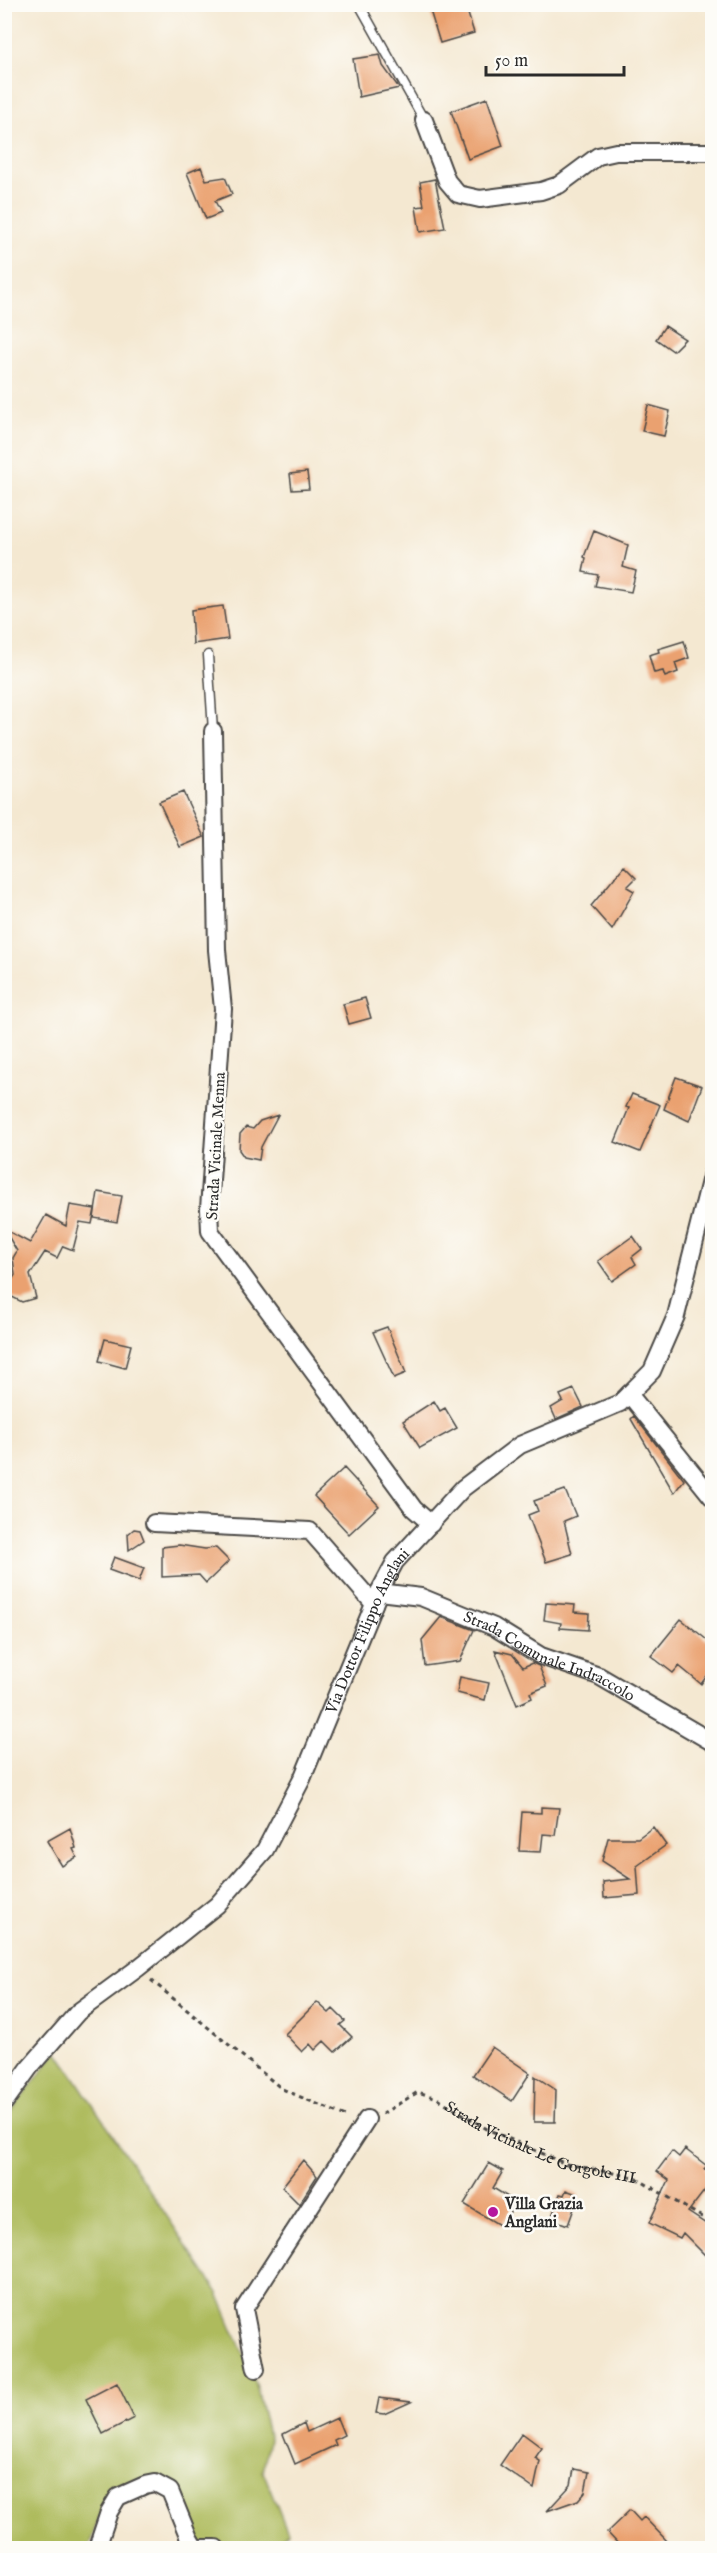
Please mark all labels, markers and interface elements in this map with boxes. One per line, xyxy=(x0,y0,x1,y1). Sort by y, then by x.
scale bar xyxy=(486,39,624,77)
text: 50 m xyxy=(495,50,528,73)
street label: Strada Vicinale Menna xyxy=(203,1072,231,1221)
street label: Via Dottor Filippo Anglani xyxy=(322,1545,415,1718)
street label: Strada Comunale Indraccolo xyxy=(460,1608,638,1707)
street label: Strada Vicinale Le Gorgole III xyxy=(441,2097,637,2189)
place label: Villa Grazia Anglani xyxy=(504,2195,584,2233)
marker: Villa Grazia Anglani xyxy=(486,2205,500,2219)

